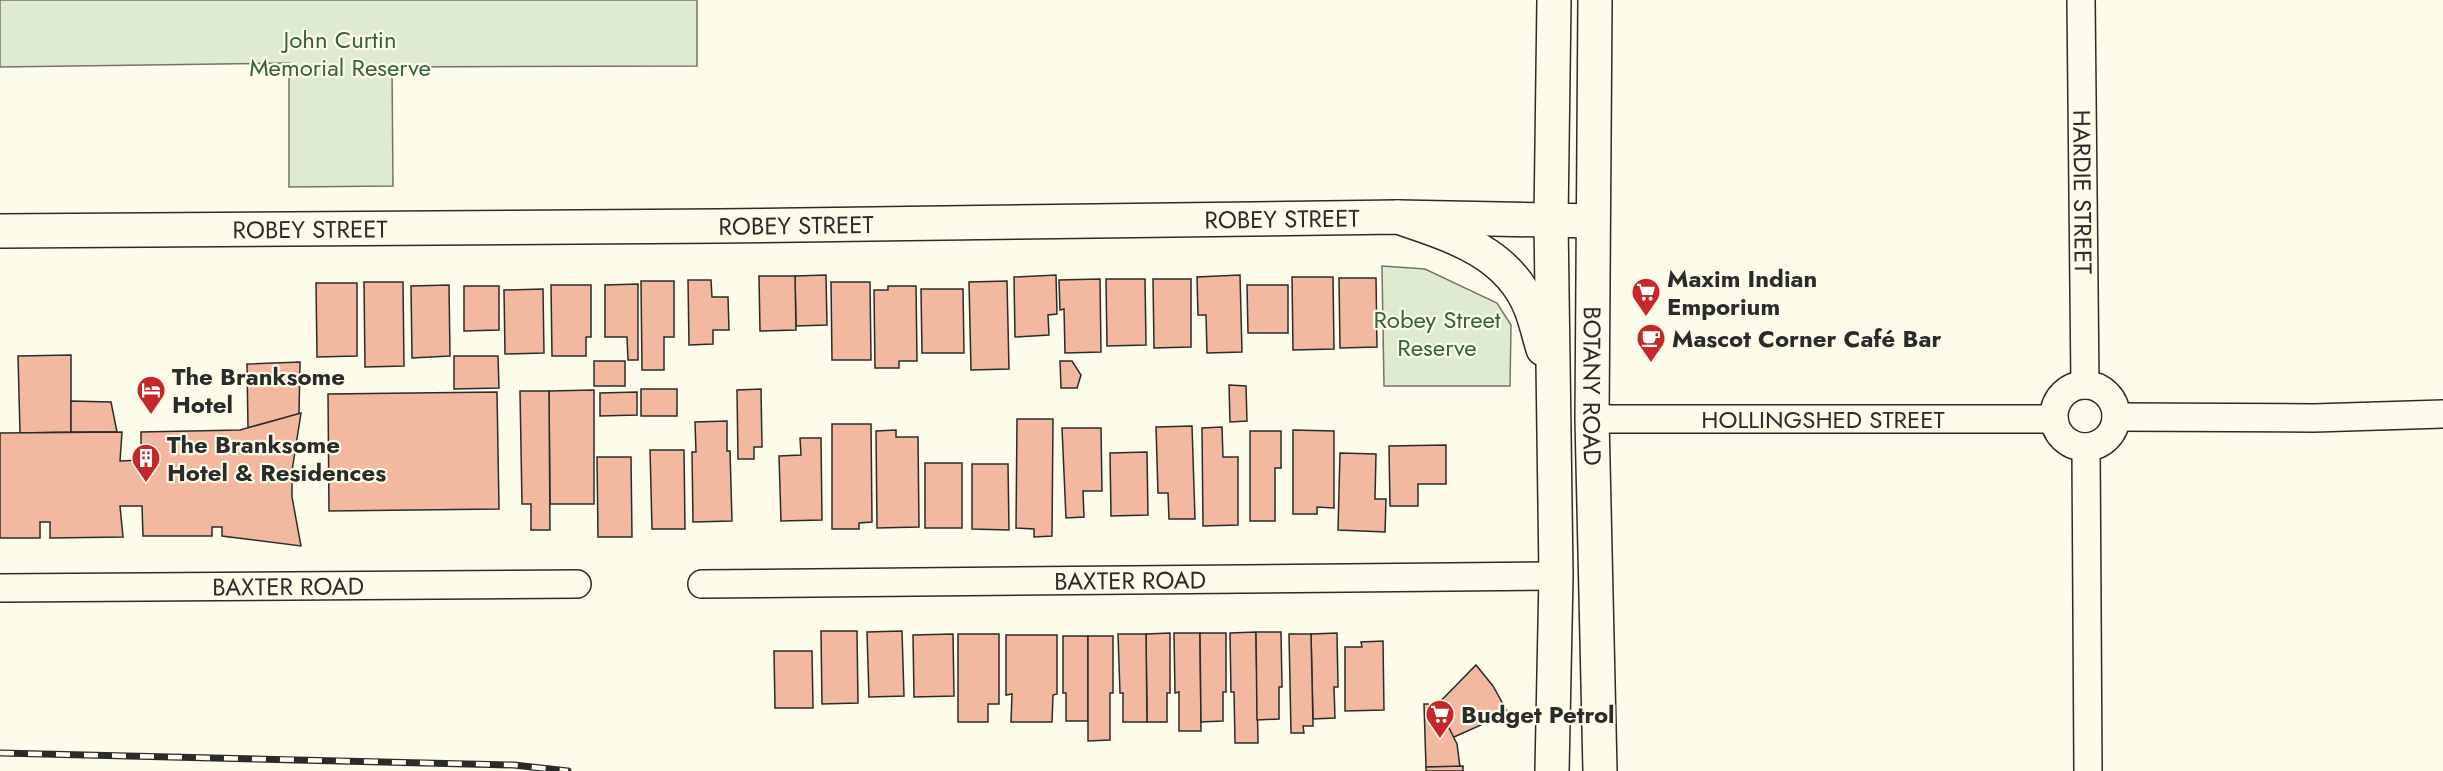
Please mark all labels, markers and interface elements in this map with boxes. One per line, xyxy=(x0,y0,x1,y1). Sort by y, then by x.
park label: John Curtin Memorial Reserve xyxy=(249,22,431,85)
street label: HARDIE STREET xyxy=(2065,110,2101,274)
street label: ROBEY STREET xyxy=(1204,200,1360,237)
street label: ROBEY STREET xyxy=(718,206,874,244)
street label: ROBEY STREET xyxy=(232,211,388,247)
place label: Maxim Indian Emporium xyxy=(1667,261,1817,324)
supermarket icon: Maxim Indian Emporium xyxy=(1630,276,1662,318)
park label: Robey Street Reserve xyxy=(1373,302,1501,365)
street label: BOTANY ROAD xyxy=(1574,306,1611,466)
place label: Mascot Corner Café Bar xyxy=(1672,321,1941,356)
cafe icon: Mascot Corner Café Bar xyxy=(1635,322,1667,364)
place label: The Branksome Hotel xyxy=(172,359,345,422)
hotel icon: The Branksome Hotel xyxy=(135,374,167,416)
street label: HOLLINGSHED STREET xyxy=(1701,402,1945,437)
place label: The Branksome Hotel & Residences xyxy=(167,427,386,490)
building icon: The Branksome Hotel & Residences xyxy=(130,442,162,484)
street label: BAXTER ROAD xyxy=(1054,562,1206,598)
street label: BAXTER ROAD xyxy=(212,568,364,604)
place label: Budget Petrol xyxy=(1461,697,1615,732)
supermarket icon: Budget Petrol xyxy=(1424,698,1456,740)

